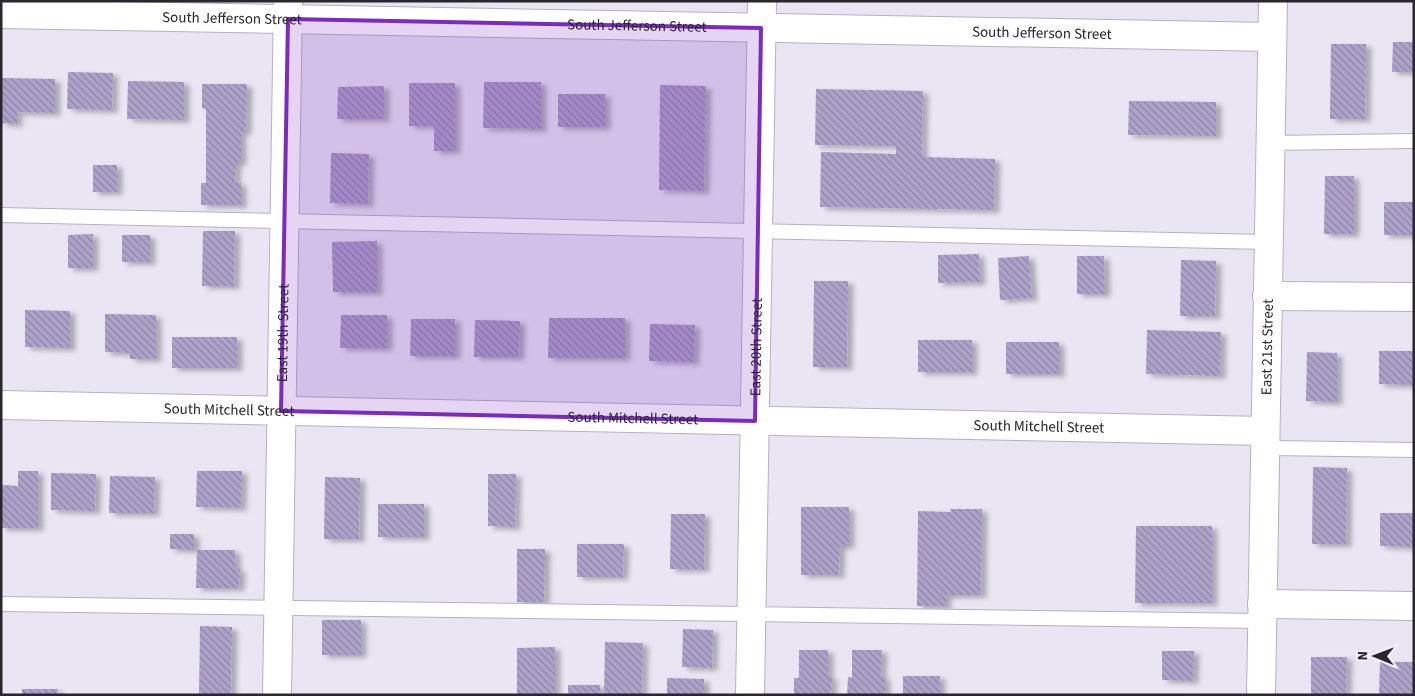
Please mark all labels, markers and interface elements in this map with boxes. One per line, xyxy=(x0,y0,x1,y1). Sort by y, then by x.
street label: South Jefferson Street xyxy=(162,6,302,30)
street label: South Jefferson Street xyxy=(567,14,707,37)
street label: South Jefferson Street xyxy=(972,21,1112,45)
street label: East 19th Street xyxy=(271,284,294,382)
street label: East 20th Street xyxy=(745,298,767,396)
street label: East 21st Street xyxy=(1256,299,1278,395)
street label: South Mitchell Street xyxy=(163,398,295,422)
street label: South Mitchell Street xyxy=(567,406,698,430)
street label: South Mitchell Street xyxy=(973,415,1104,438)
north arrow xyxy=(1350,631,1400,681)
text: N xyxy=(1353,651,1373,661)

